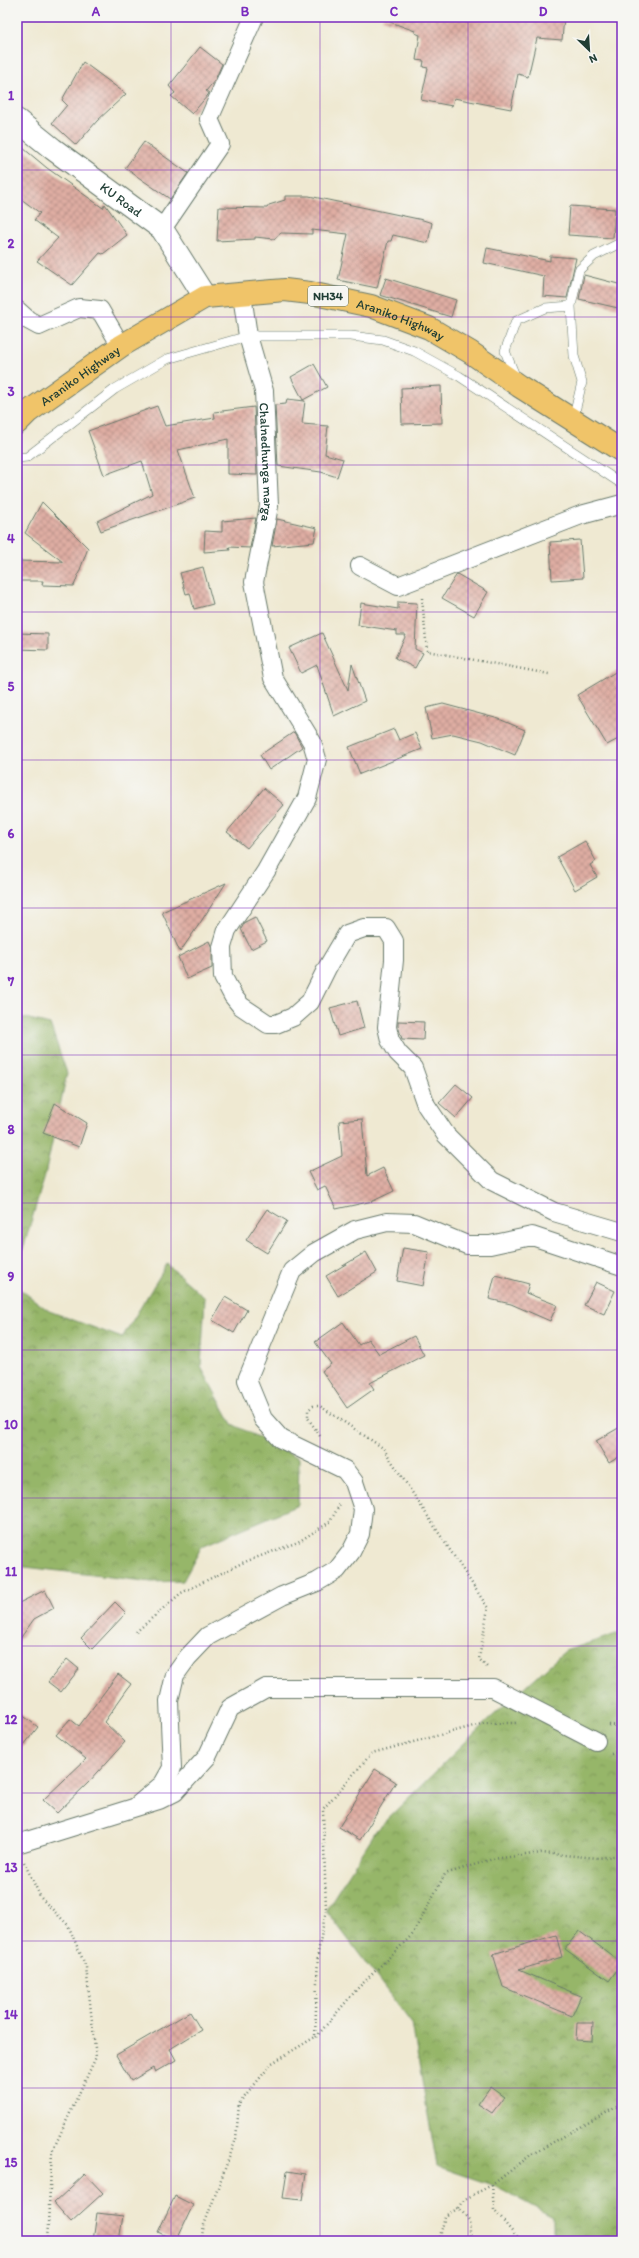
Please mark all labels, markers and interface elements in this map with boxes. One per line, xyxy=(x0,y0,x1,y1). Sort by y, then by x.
text: A xyxy=(91,4,101,19)
text: B xyxy=(241,4,250,19)
text: C xyxy=(390,4,399,19)
text: D xyxy=(539,4,548,19)
north arrow xyxy=(569,30,609,70)
text: N xyxy=(587,51,599,66)
text: 1 xyxy=(8,88,14,103)
street label: KU Road xyxy=(97,179,145,219)
text: 2 xyxy=(8,236,15,251)
road number: NH34 xyxy=(308,286,348,306)
street label: Araniko Highway xyxy=(355,296,448,343)
street label: Araniko Highway xyxy=(37,342,122,409)
text: 3 xyxy=(7,384,15,399)
street label: Chalnedhunga marga xyxy=(257,402,277,523)
text: 4 xyxy=(7,531,15,546)
text: 5 xyxy=(8,679,15,694)
text: 6 xyxy=(8,826,15,841)
text: 7 xyxy=(7,974,15,989)
text: 8 xyxy=(7,1122,15,1137)
text: 9 xyxy=(8,1269,15,1284)
text: 10 xyxy=(4,1417,18,1432)
text: 11 xyxy=(5,1564,17,1579)
text: 12 xyxy=(5,1712,18,1727)
text: 13 xyxy=(4,1860,18,1875)
text: 14 xyxy=(4,2007,18,2022)
text: 15 xyxy=(5,2155,18,2170)

